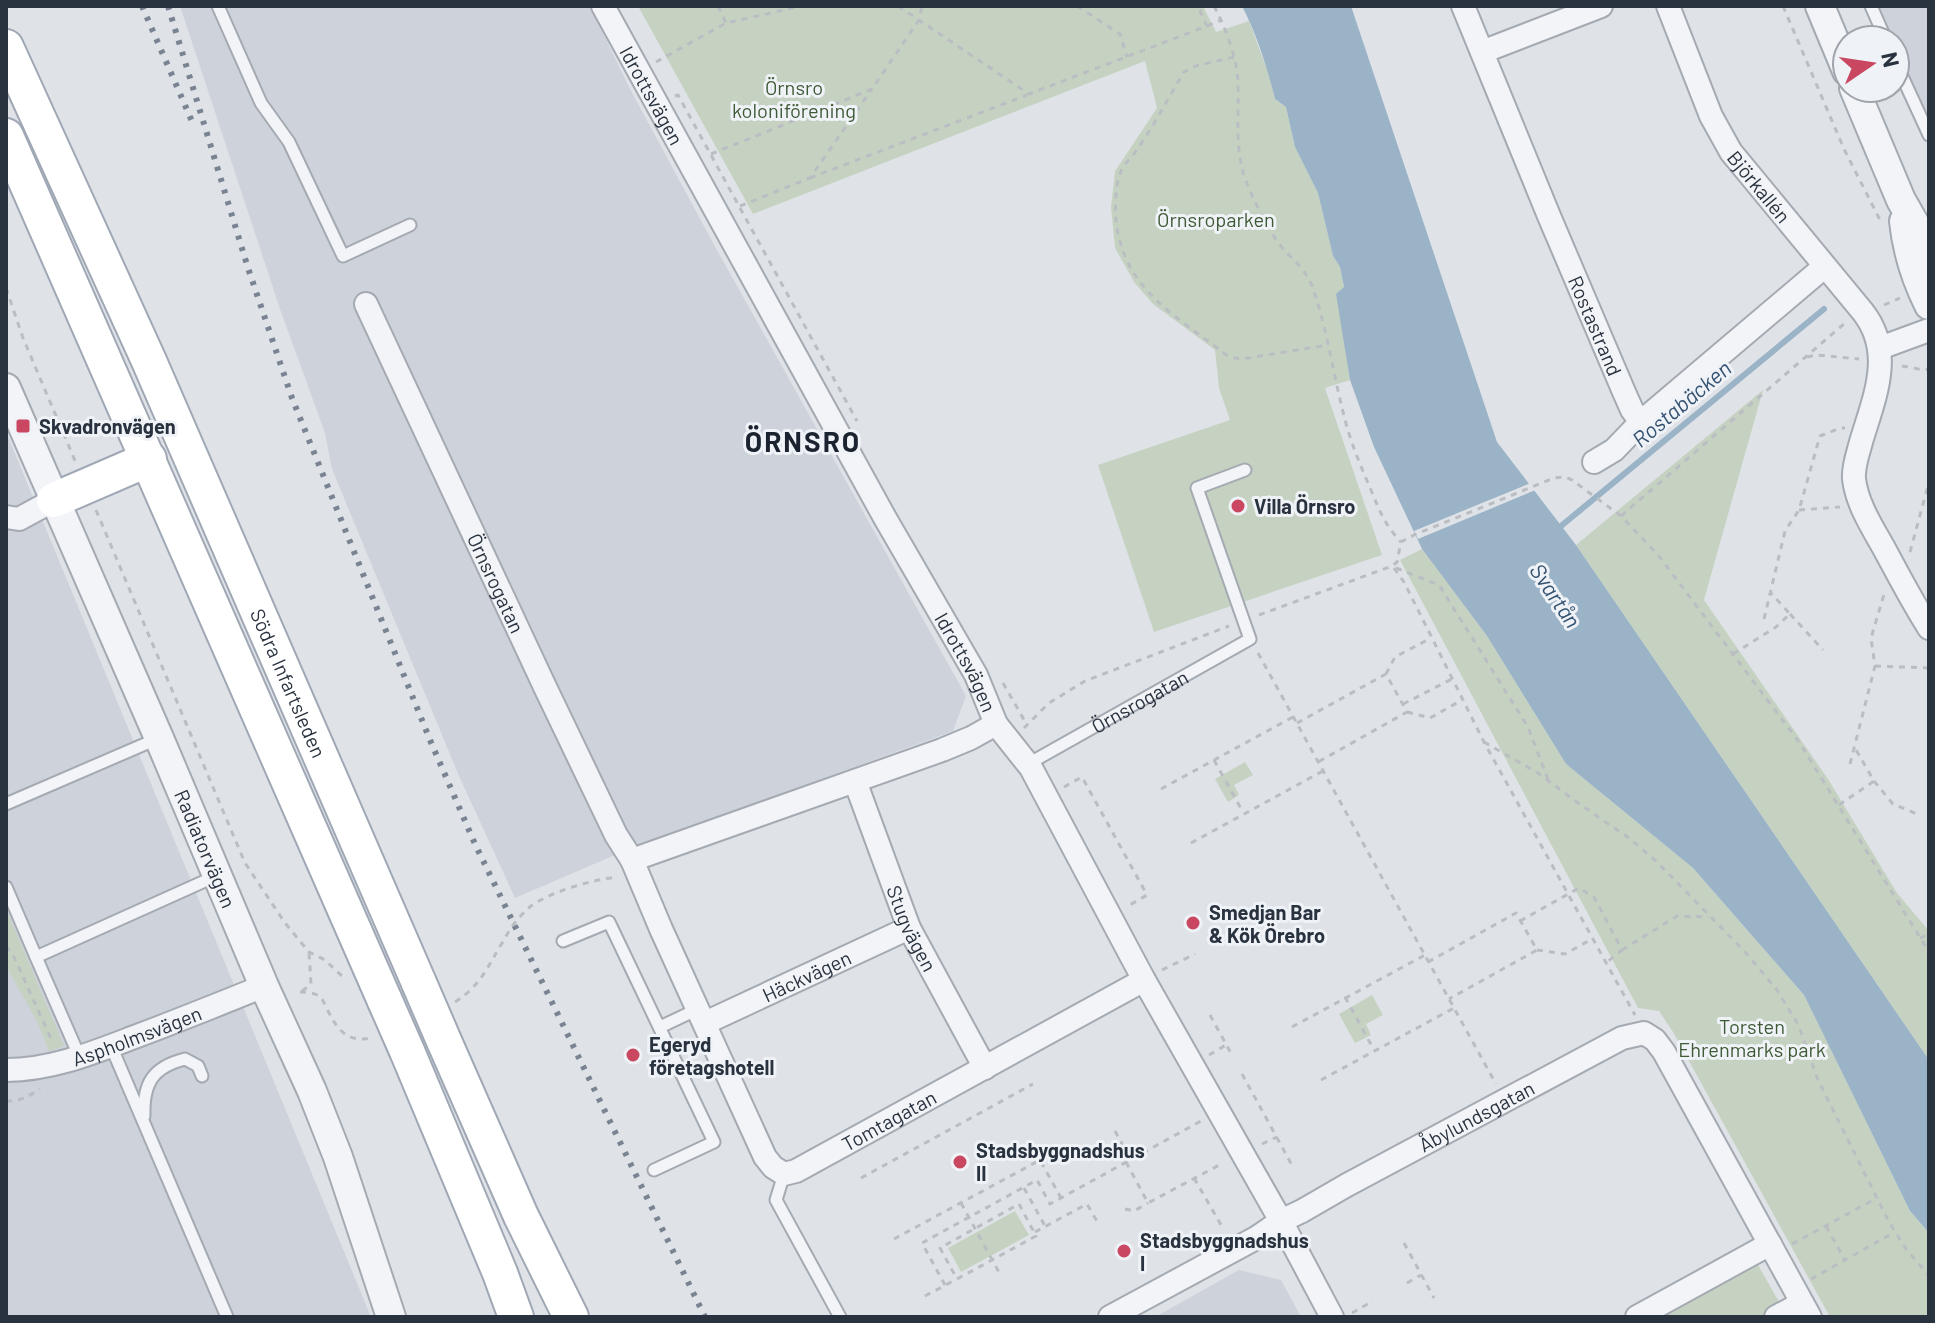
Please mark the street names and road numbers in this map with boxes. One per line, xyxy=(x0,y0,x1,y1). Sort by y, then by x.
street label: Idrottsvägen xyxy=(615,42,689,149)
street label: Björkallén xyxy=(1723,146,1796,227)
street label: Rostastrand xyxy=(1564,272,1628,379)
street label: Örnsrogatan xyxy=(463,529,530,637)
street label: Södra Infartsleden xyxy=(246,605,332,761)
street label: Idrottsvägen xyxy=(930,608,1002,715)
street label: Örnsrogatan xyxy=(1087,664,1192,738)
street label: Radiatorvägen xyxy=(170,786,241,911)
street label: Stugvägen xyxy=(882,882,942,975)
street label: Häckvägen xyxy=(758,945,855,1007)
street label: Aspholmsvägen xyxy=(69,1000,205,1071)
street label: Åbylundsgatan xyxy=(1414,1075,1538,1157)
street label: Tomtagatan xyxy=(837,1085,940,1156)

